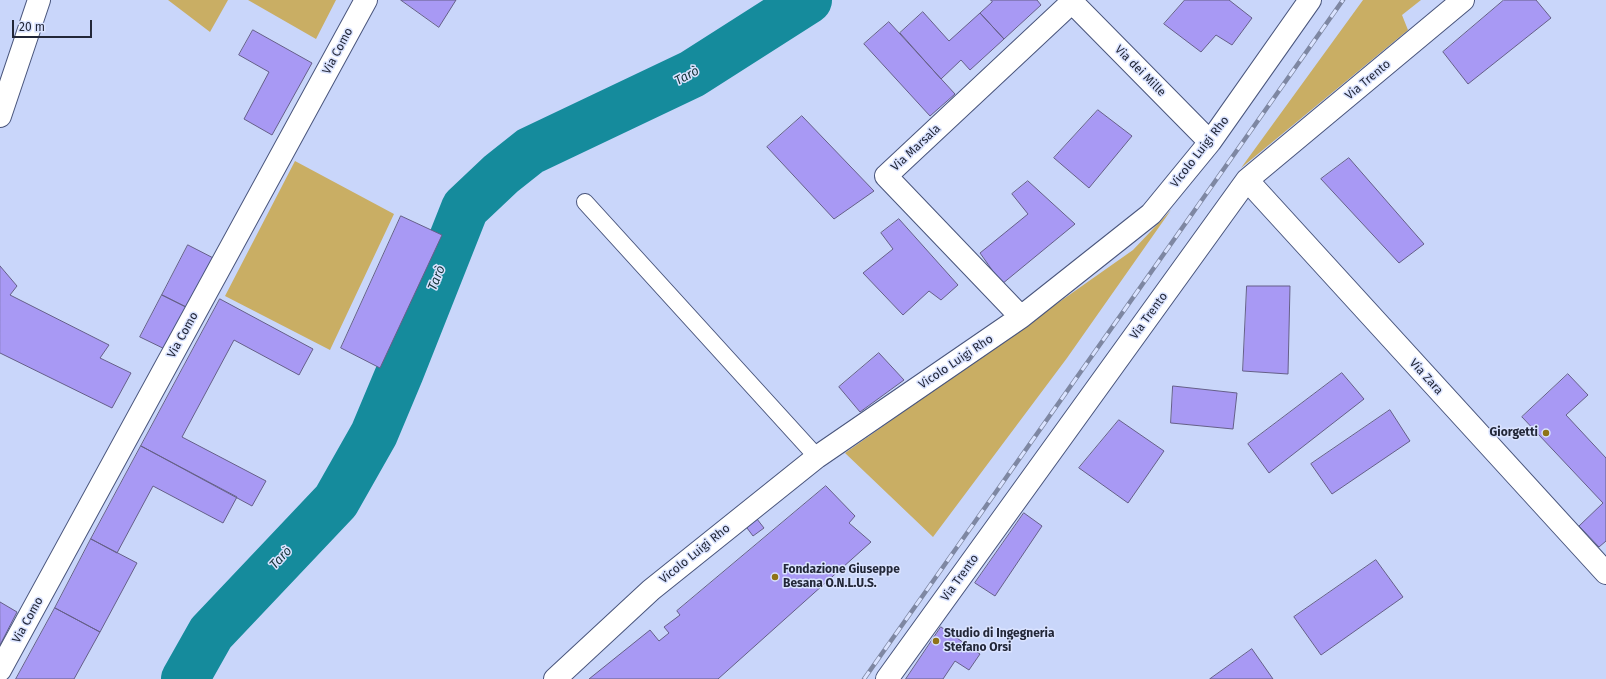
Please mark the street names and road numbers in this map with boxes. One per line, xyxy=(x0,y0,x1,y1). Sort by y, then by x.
street label: Via Como xyxy=(320,25,356,77)
street label: Via dei Mille xyxy=(1111,42,1169,100)
street label: Via Trento xyxy=(1342,57,1394,103)
street label: Vicolo Luigi Rho xyxy=(1168,113,1232,191)
street label: Via Marsala xyxy=(888,122,944,174)
street label: Via Trento xyxy=(1127,290,1171,342)
street label: Via Como xyxy=(164,309,202,361)
street label: Vicolo Luigi Rho xyxy=(916,332,996,392)
street label: Via Zara xyxy=(1406,356,1446,398)
street label: Vicolo Luigi Rho xyxy=(657,521,733,587)
street label: Via Trento xyxy=(938,552,982,604)
street label: Via Como xyxy=(9,594,47,646)

